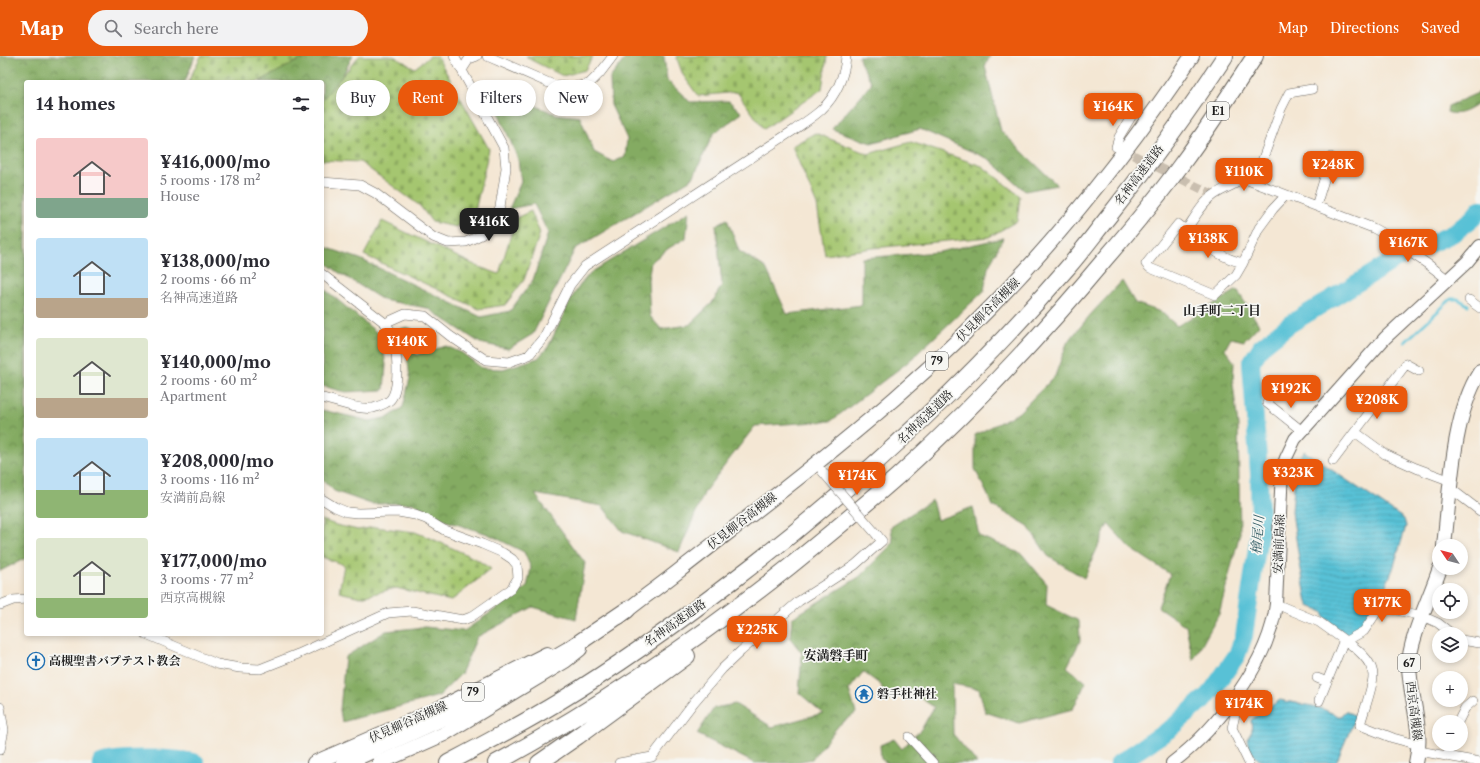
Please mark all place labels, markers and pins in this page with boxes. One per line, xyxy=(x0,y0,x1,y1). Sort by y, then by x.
pin: ¥164K xyxy=(1085,93,1141,127)
pin: ¥248K xyxy=(1305,151,1361,185)
pin: ¥110K xyxy=(1216,158,1272,192)
pin: ¥416K xyxy=(461,208,517,242)
pin: ¥138K xyxy=(1180,225,1236,259)
pin: ¥167K xyxy=(1380,229,1436,263)
pin: ¥140K xyxy=(379,328,435,362)
pin: ¥192K xyxy=(1263,375,1319,409)
pin: ¥208K xyxy=(1349,386,1405,420)
pin: ¥323K xyxy=(1265,459,1321,493)
pin: ¥174K xyxy=(829,462,885,496)
pin: ¥177K xyxy=(1354,589,1410,623)
pin: ¥225K xyxy=(729,616,785,650)
church icon: 高槻聖書バプテスト教会 xyxy=(26,651,46,671)
place label: 高槻聖書バプテスト教会 xyxy=(49,653,181,668)
temple icon: 磐手杜神社 xyxy=(854,684,874,704)
place label: 磐手杜神社 xyxy=(877,686,937,701)
pin: ¥174K xyxy=(1216,690,1272,724)

